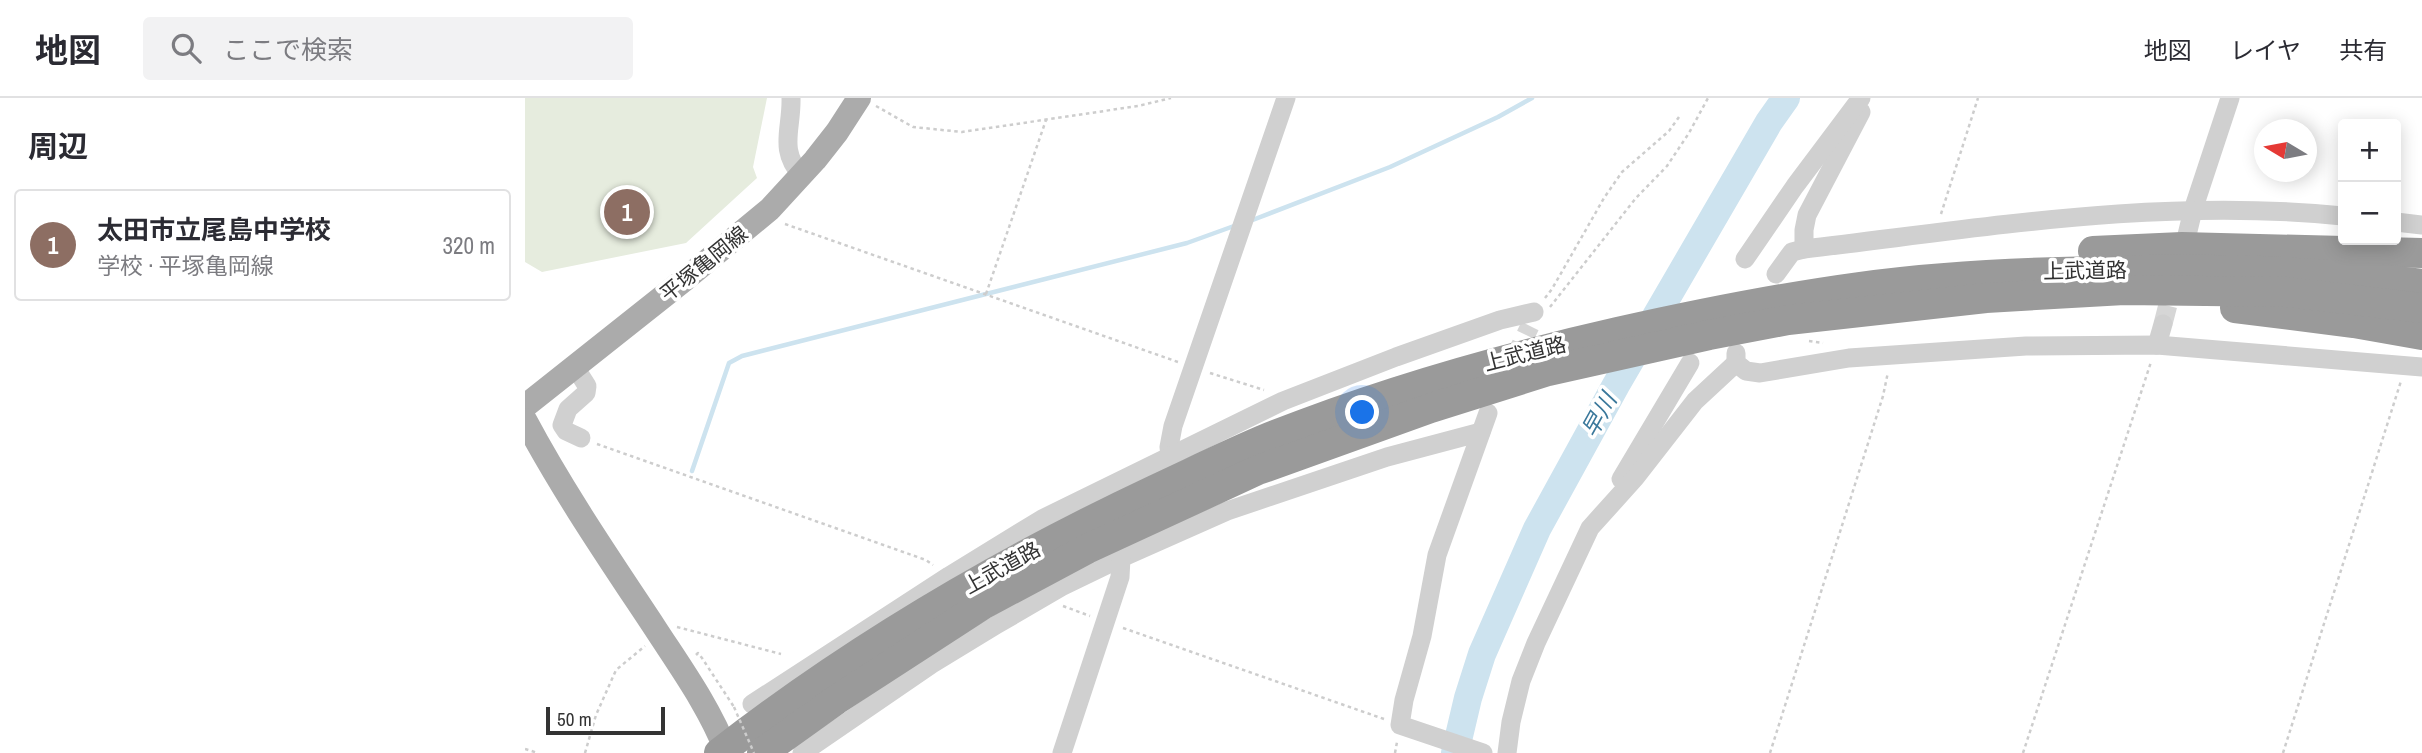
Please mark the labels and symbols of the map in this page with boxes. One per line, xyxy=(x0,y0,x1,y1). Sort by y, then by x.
north arrow xyxy=(2254,119,2317,182)
pin: 1 xyxy=(604,186,650,238)
street label: 平塚亀岡線 xyxy=(654,219,754,308)
street label: 上武道路 xyxy=(2043,255,2127,286)
street label: 上武道路 xyxy=(1481,329,1569,378)
water label: 早川 xyxy=(1574,385,1625,442)
your location xyxy=(1345,395,1379,429)
street label: 上武道路 xyxy=(958,535,1046,601)
scale bar xyxy=(546,704,665,736)

